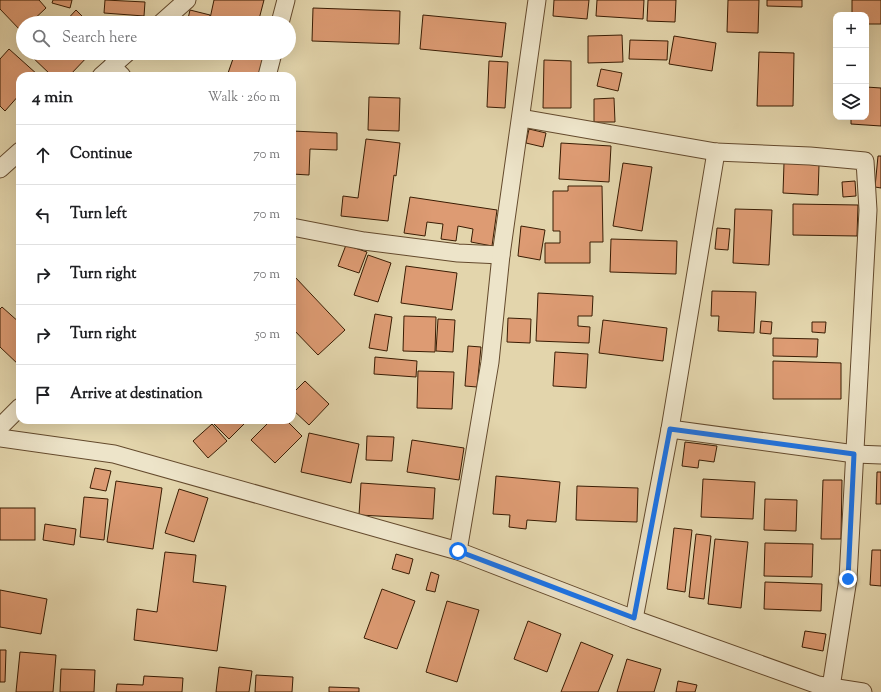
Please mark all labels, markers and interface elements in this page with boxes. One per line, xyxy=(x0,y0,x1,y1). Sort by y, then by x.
map controls xyxy=(833,12,869,120)
button: + xyxy=(833,12,869,48)
search box xyxy=(16,16,296,60)
icon: search xyxy=(30,27,52,49)
text: Search here xyxy=(62,28,137,49)
button: − xyxy=(833,48,869,84)
button: layers xyxy=(833,84,869,120)
text: 4 min xyxy=(32,86,73,110)
text: Walk · 260 m xyxy=(208,89,280,107)
icon: ahead xyxy=(32,144,54,166)
text: Continue xyxy=(70,144,132,165)
text: 70 m xyxy=(253,146,280,164)
icon: left xyxy=(32,204,54,226)
text: Turn left xyxy=(70,204,127,225)
text: 70 m xyxy=(253,206,280,224)
icon: right xyxy=(32,264,54,286)
text: Turn right xyxy=(70,264,136,285)
text: 70 m xyxy=(253,266,280,284)
icon: right xyxy=(32,324,54,346)
text: Turn right xyxy=(70,324,136,345)
text: 50 m xyxy=(255,326,280,344)
icon: arrive xyxy=(32,384,54,406)
text: Arrive at destination xyxy=(70,384,203,405)
route start xyxy=(449,542,467,560)
route end xyxy=(839,570,857,588)

